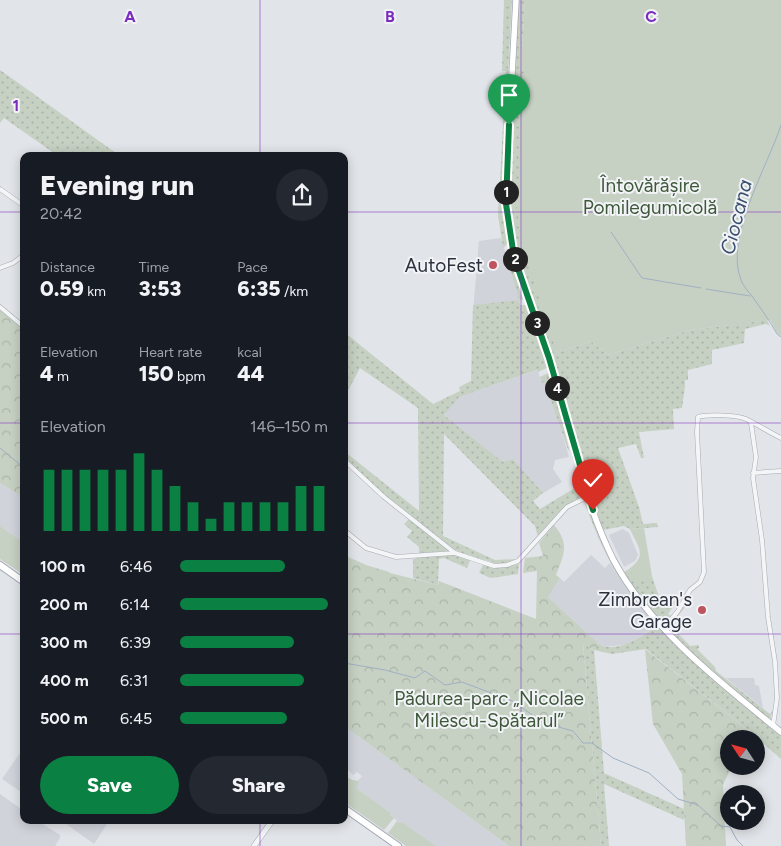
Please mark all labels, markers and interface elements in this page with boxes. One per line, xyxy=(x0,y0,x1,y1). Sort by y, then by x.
text: A xyxy=(124,7,136,26)
text: B xyxy=(385,7,395,26)
text: C xyxy=(645,7,657,26)
pin xyxy=(488,74,530,125)
icon: arrive xyxy=(495,81,523,109)
text: 1 xyxy=(13,96,19,115)
text: Evening run xyxy=(40,168,194,202)
button: share xyxy=(276,169,328,221)
park label: Întovărășire Pomilegumicolă xyxy=(583,174,717,219)
water label: Ciocana xyxy=(715,177,757,257)
pin: 1 xyxy=(494,180,518,204)
text: 1 xyxy=(504,184,509,201)
text: 20:42 xyxy=(40,204,82,223)
pin: 2 xyxy=(502,246,528,272)
text: 2 xyxy=(511,251,520,268)
place label: AutoFest xyxy=(405,254,483,277)
text: Distance xyxy=(40,259,95,276)
text: Time xyxy=(139,259,169,276)
text: Pace xyxy=(237,259,268,276)
marker: AutoFest xyxy=(487,259,499,271)
text: 0.59 xyxy=(40,276,84,301)
text: 3:53 xyxy=(139,276,181,301)
text: 6:35 xyxy=(237,276,280,301)
text: km xyxy=(84,283,106,300)
text: /km xyxy=(280,283,308,300)
pin: 3 xyxy=(524,310,550,336)
text: 3 xyxy=(534,315,541,332)
text: Elevation xyxy=(40,344,98,361)
text: Heart rate xyxy=(139,344,202,361)
text: kcal xyxy=(237,344,262,361)
text: 4 xyxy=(40,361,53,386)
text: 150 xyxy=(139,361,174,386)
text: 44 xyxy=(237,361,264,386)
text: m xyxy=(53,368,69,385)
text: bpm xyxy=(174,368,205,385)
pin: 4 xyxy=(544,376,570,400)
text: 4 xyxy=(553,380,562,397)
text: Elevation xyxy=(40,417,106,436)
text: 146–150 m xyxy=(250,417,328,436)
pin xyxy=(572,459,614,510)
icon: check xyxy=(579,466,607,494)
text: 100 m xyxy=(40,557,85,576)
text: 6:46 xyxy=(120,557,152,576)
place label: Zimbrean's Garage xyxy=(598,588,692,633)
text: 200 m xyxy=(40,595,88,614)
text: 6:14 xyxy=(120,595,150,614)
marker: Zimbrean's Garage xyxy=(696,604,708,616)
text: 300 m xyxy=(40,633,87,652)
text: 6:39 xyxy=(120,633,151,652)
text: 400 m xyxy=(40,671,89,690)
text: 6:31 xyxy=(120,671,148,690)
park label: Pădurea-parc „Nicolae Milescu-Spătarul” xyxy=(394,687,584,732)
text: 500 m xyxy=(40,709,88,728)
text: 6:45 xyxy=(120,709,152,728)
north arrow xyxy=(720,730,765,775)
map controls xyxy=(720,730,765,830)
button: Save xyxy=(40,756,179,814)
button: Share xyxy=(189,756,328,814)
button: locate xyxy=(720,785,765,830)

